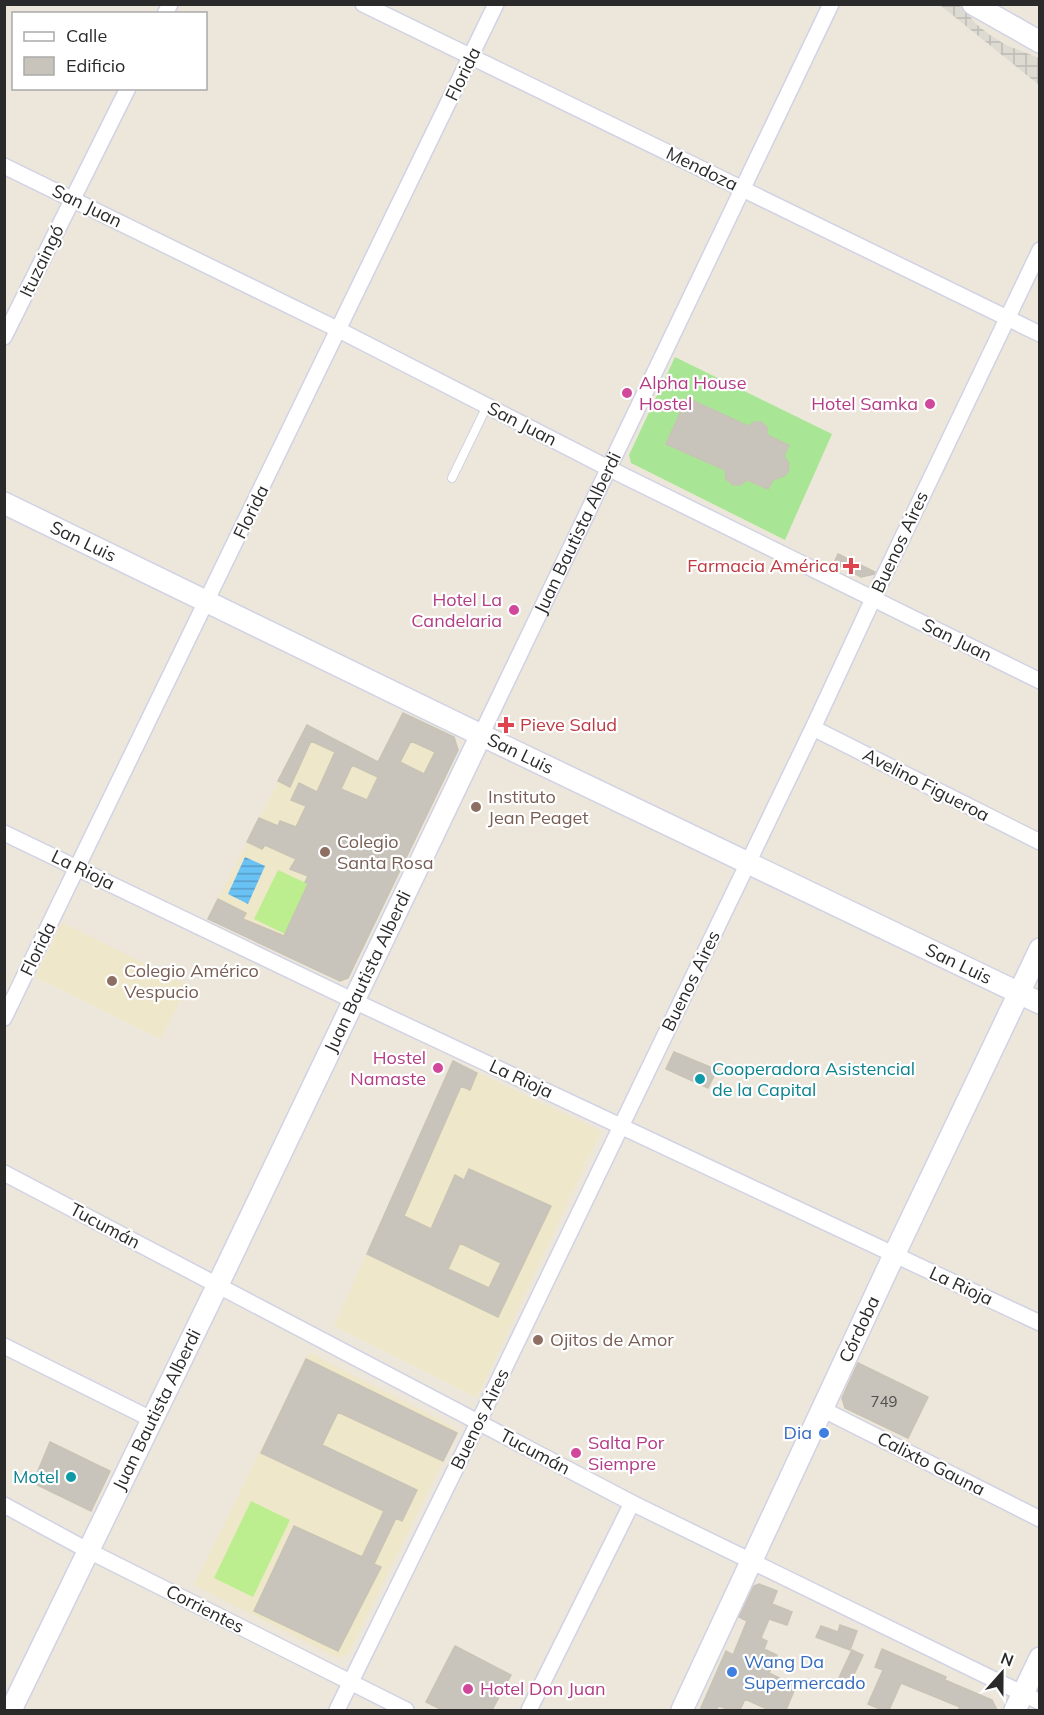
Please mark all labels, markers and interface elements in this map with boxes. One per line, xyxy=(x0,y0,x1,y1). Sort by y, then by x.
legend xyxy=(12,12,207,90)
text: Calle xyxy=(66,24,107,47)
street label: Florida xyxy=(440,43,485,104)
text: Edificio xyxy=(66,54,125,77)
street label: Mendoza xyxy=(663,141,742,196)
street label: San Juan xyxy=(49,179,126,232)
street label: Ituzaingó xyxy=(14,221,69,301)
place label: Alpha House Hostel xyxy=(639,371,747,415)
marker: Alpha House Hostel xyxy=(620,386,634,400)
place label: Hotel Samka xyxy=(811,392,918,415)
street label: San Juan xyxy=(484,396,561,451)
marker: Hotel Samka xyxy=(923,397,937,411)
street label: Juan Bautista Alberdi xyxy=(529,448,626,617)
street label: Florida xyxy=(228,481,273,542)
street label: Buenos Aires xyxy=(866,487,933,596)
street label: San Luis xyxy=(47,515,120,567)
place label: Farmacia América xyxy=(687,554,839,577)
marker: Farmacia América xyxy=(844,559,858,573)
place label: Hotel La Candelaria xyxy=(411,588,502,632)
marker: Hotel La Candelaria xyxy=(507,603,521,617)
street label: San Juan xyxy=(919,613,996,666)
place label: Pieve Salud xyxy=(520,713,617,736)
marker: Pieve Salud xyxy=(497,716,515,734)
street label: San Luis xyxy=(484,728,557,779)
street label: Avelino Figueroa xyxy=(859,743,993,826)
place label: Instituto Jean Peaget xyxy=(488,785,589,829)
marker: Instituto Jean Peaget xyxy=(469,800,483,814)
place label: Colegio Santa Rosa xyxy=(337,830,434,874)
street label: La Rioja xyxy=(48,844,119,895)
marker: Colegio Santa Rosa xyxy=(318,845,332,859)
street label: Juan Bautista Alberdi xyxy=(319,887,416,1056)
street label: Florida xyxy=(15,918,60,979)
street label: Buenos Aires xyxy=(656,926,725,1035)
street label: San Luis xyxy=(922,938,996,989)
place label: Colegio Américo Vespucio xyxy=(124,959,259,1003)
marker: Colegio Américo Vespucio xyxy=(105,974,119,988)
place label: Hostel Namaste xyxy=(350,1046,426,1090)
street label: La Rioja xyxy=(486,1054,557,1103)
place label: Cooperadora Asistencial de la Capital xyxy=(712,1057,915,1101)
marker: Hostel Namaste xyxy=(431,1061,445,1075)
marker: Cooperadora Asistencial de la Capital xyxy=(693,1072,707,1086)
street label: Tucumán xyxy=(66,1197,144,1254)
street label: La Rioja xyxy=(926,1261,997,1310)
street label: Córdoba xyxy=(833,1292,884,1366)
street label: Juan Bautista Alberdi xyxy=(107,1325,206,1494)
place label: Ojitos de Amor xyxy=(550,1328,674,1351)
marker: Ojitos de Amor xyxy=(531,1333,545,1347)
street label: Buenos Aires xyxy=(445,1364,514,1473)
house number: 749 xyxy=(870,1392,898,1411)
place label: Dia xyxy=(783,1421,812,1444)
street label: Tucumán xyxy=(496,1423,574,1480)
marker: Dia xyxy=(817,1426,831,1440)
street label: Calixto Gauna xyxy=(873,1427,989,1501)
place label: Salta Por Siempre xyxy=(588,1431,665,1475)
marker: Salta Por Siempre xyxy=(569,1446,583,1460)
place label: Motel xyxy=(13,1465,59,1488)
marker: Motel xyxy=(64,1470,78,1484)
street label: Corrientes xyxy=(162,1579,248,1638)
north arrow xyxy=(972,1643,1032,1703)
text: N xyxy=(998,1647,1017,1670)
place label: Wang Da Supermercado xyxy=(744,1650,865,1694)
marker: Wang Da Supermercado xyxy=(725,1665,739,1679)
place label: Hotel Don Juan xyxy=(480,1677,606,1700)
marker: Hotel Don Juan xyxy=(461,1682,475,1696)

